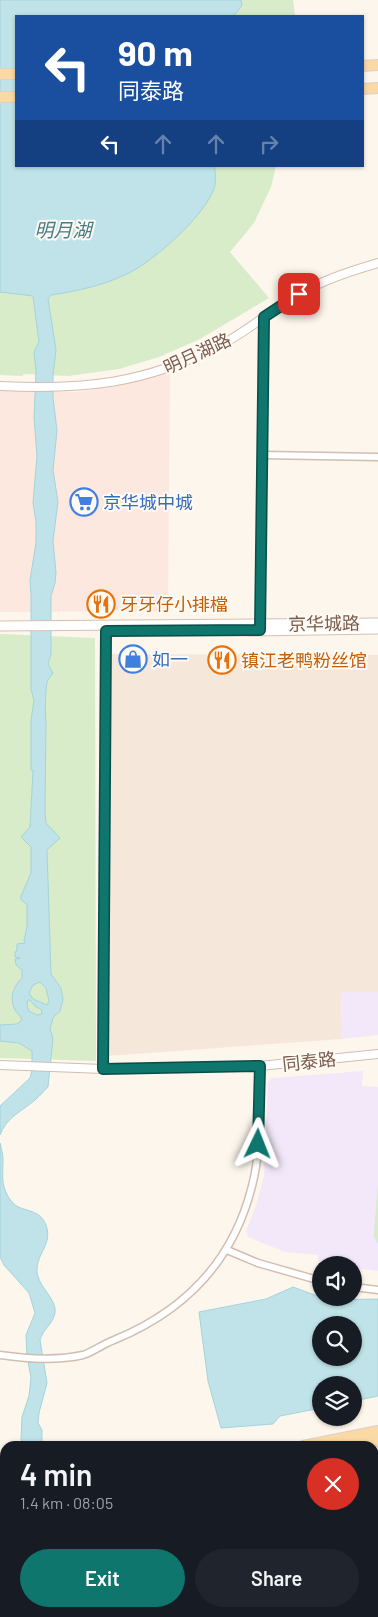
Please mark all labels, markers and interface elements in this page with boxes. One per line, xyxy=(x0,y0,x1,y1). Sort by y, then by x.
text: 90 m xyxy=(118,31,193,73)
icon: left xyxy=(35,35,100,100)
text: 同泰路 xyxy=(118,77,184,103)
icon: left xyxy=(96,130,124,158)
icon: ahead xyxy=(149,130,177,158)
icon: ahead xyxy=(202,130,230,158)
icon: right xyxy=(255,130,283,158)
water label: 明月湖 xyxy=(34,218,94,241)
pin xyxy=(278,273,320,315)
icon: arrive xyxy=(285,280,313,308)
street label: 明月湖路 xyxy=(160,328,234,378)
supermarket icon: 京华城中城 xyxy=(69,487,99,517)
place label: 京华城中城 xyxy=(103,491,193,513)
restaurant icon: 牙牙仔小排檔 xyxy=(86,589,116,619)
place label: 牙牙仔小排檔 xyxy=(120,593,228,615)
street label: 京华城路 xyxy=(288,611,360,635)
shop icon: 如一 xyxy=(118,644,148,674)
restaurant icon: 镇江老鸭粉丝馆 xyxy=(207,645,237,675)
place label: 如一 xyxy=(152,648,188,670)
place label: 镇江老鸭粉丝馆 xyxy=(241,649,367,671)
street label: 同泰路 xyxy=(281,1047,337,1075)
position arrow xyxy=(231,1117,283,1169)
map controls xyxy=(312,1256,362,1426)
button: sound xyxy=(312,1256,362,1306)
button: search xyxy=(312,1316,362,1366)
button: layers xyxy=(312,1376,362,1426)
text: 4 min xyxy=(20,1456,92,1492)
button: close xyxy=(307,1458,359,1510)
text: 1.4 km · 08:05 xyxy=(20,1493,113,1512)
button: Exit xyxy=(20,1549,185,1607)
button: Share xyxy=(195,1549,359,1607)

